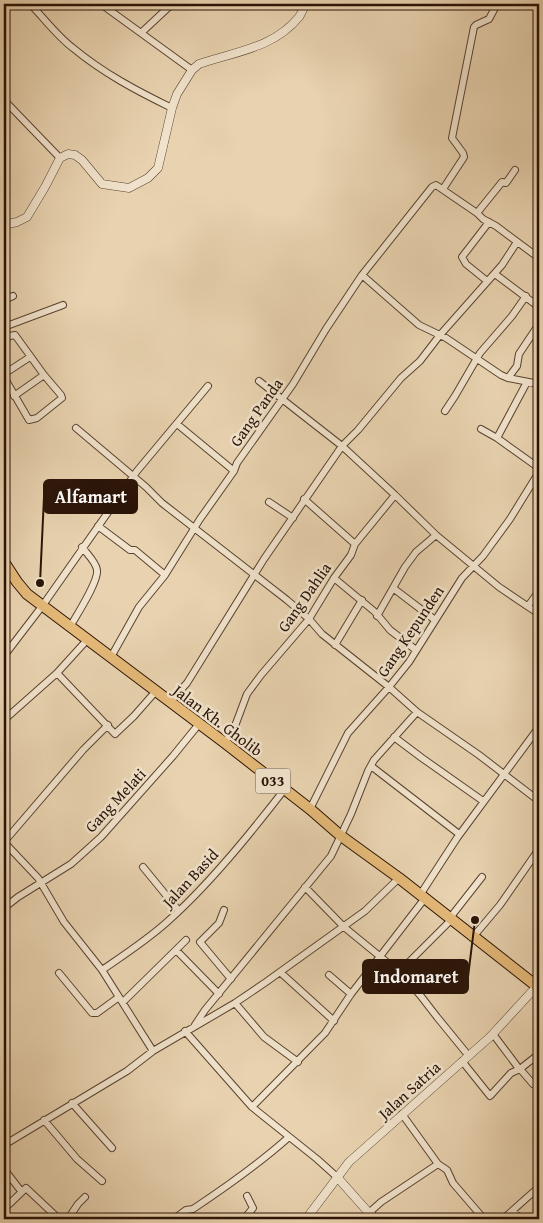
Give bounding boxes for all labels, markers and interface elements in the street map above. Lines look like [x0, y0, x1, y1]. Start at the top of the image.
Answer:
street label: Gang Panda [224, 373, 289, 451]
callout: Alfamart [44, 480, 137, 513]
text: Alfamart [55, 483, 127, 510]
street label: Gang Dahlia [271, 557, 337, 637]
street label: Gang Kepunden [370, 580, 450, 682]
street label: Jalan Kh. Gholib [167, 677, 268, 762]
street label: Gang Melati [79, 762, 151, 838]
road number: 033 [256, 768, 290, 794]
street label: Jalan Basid [155, 843, 224, 914]
callout: Indomaret [363, 960, 468, 993]
text: Indomaret [374, 963, 459, 990]
street label: Jalan Satria [371, 1055, 446, 1126]

